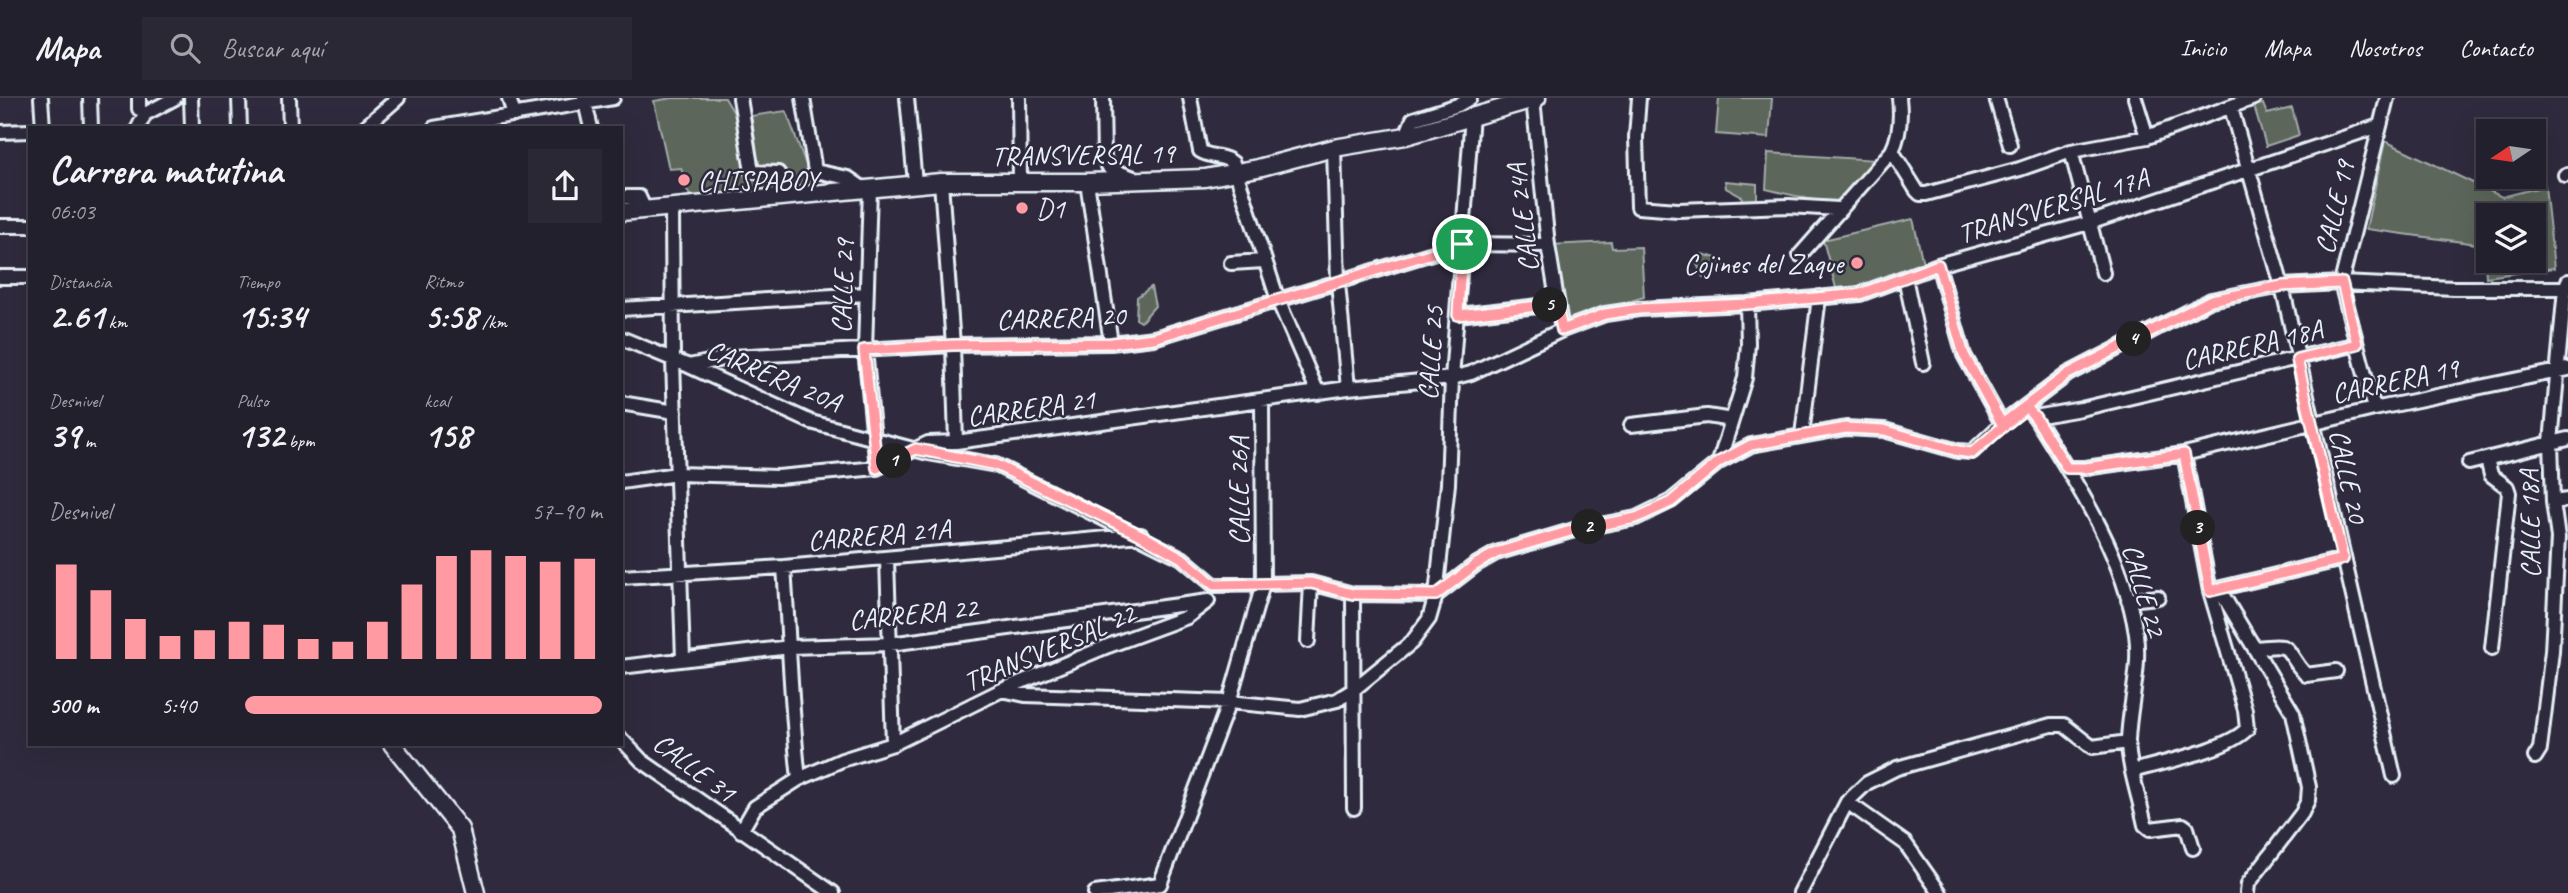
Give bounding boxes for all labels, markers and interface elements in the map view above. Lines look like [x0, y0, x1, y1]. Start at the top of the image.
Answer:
search box [142, 17, 632, 80]
text: Mapa [35, 27, 100, 69]
icon: search [166, 29, 204, 67]
text: Buscar aquí [222, 32, 324, 65]
text: Inicio [2180, 33, 2226, 63]
text: Mapa [2264, 33, 2311, 63]
text: Nosotros [2349, 33, 2421, 63]
text: Contacto [2459, 33, 2533, 63]
north arrow [2476, 119, 2546, 189]
map controls [2476, 119, 2546, 273]
street label: TRANSVERSAL 19 [991, 135, 1177, 174]
text: Carrera matutina [49, 147, 283, 194]
button: share [528, 149, 602, 223]
street label: CALLE 19 [2307, 155, 2363, 257]
street label: TRANSVERSAL 17A [1954, 159, 2154, 251]
street label: CALLE 24A [1498, 160, 1546, 274]
place label: CHISPABOY [698, 163, 822, 198]
marker: CHISPABOY [676, 172, 692, 188]
place label: D1 [1036, 191, 1066, 226]
text: 06:03 [49, 197, 95, 226]
marker: D1 [1014, 200, 1030, 216]
button: layers [2476, 203, 2546, 273]
pin [1432, 214, 1492, 274]
icon: arrive [1443, 225, 1481, 263]
street label: CALLE 29 [823, 236, 862, 334]
place label: Cojines del Zaque [1684, 246, 1845, 281]
marker: Cojines del Zaque [1849, 255, 1865, 271]
text: Distancia [49, 270, 111, 294]
text: Tiempo [237, 270, 280, 294]
text: Ritmo [424, 270, 463, 294]
pin: 5 [1532, 288, 1568, 322]
text: 5 [1545, 292, 1554, 316]
text: 2.61 [49, 294, 104, 339]
text: 15:34 [237, 294, 306, 339]
text: 5:58 [424, 294, 477, 339]
street label: CARRERA 20 [996, 298, 1129, 337]
street label: CALLE 25 [1410, 303, 1451, 401]
text: km [104, 310, 127, 334]
text: /km [477, 310, 507, 334]
street label: CARRERA 18A [2178, 311, 2328, 378]
pin: 4 [2116, 322, 2152, 356]
text: 4 [2129, 326, 2138, 350]
street label: CARRERA 20A [701, 331, 848, 420]
street label: CARRERA 19 [2328, 349, 2464, 411]
street label: CARRERA 21 [965, 381, 1099, 434]
text: Desnivel [49, 389, 101, 413]
text: Pulso [237, 389, 269, 413]
text: kcal [424, 389, 449, 413]
text: 39 [49, 413, 80, 458]
text: 132 [237, 413, 284, 458]
text: 158 [424, 413, 471, 458]
street label: CALLE 20 [2322, 426, 2376, 528]
text: m [80, 429, 95, 453]
text: bpm [284, 429, 315, 453]
street label: CALLE 26A [1221, 435, 1256, 545]
pin: 1 [876, 444, 912, 478]
text: 1 [889, 448, 898, 472]
street label: CALLE 18A [2511, 467, 2548, 579]
text: Desnivel [49, 497, 111, 526]
text: 57–90 m [532, 497, 602, 526]
pin: 2 [1572, 510, 1606, 544]
pin: 3 [2180, 510, 2216, 546]
street label: CARRERA 21A [806, 511, 954, 558]
text: 2 [1584, 514, 1593, 538]
text: 3 [2193, 515, 2202, 539]
street label: CALLE 22 [2115, 540, 2175, 643]
street label: CARRERA 22 [847, 589, 981, 638]
street label: TRANSVERSAL 22 [958, 595, 1143, 699]
text: 500 m [49, 691, 98, 720]
text: 5:40 [161, 691, 197, 720]
street label: CALLE 31 [646, 725, 744, 811]

